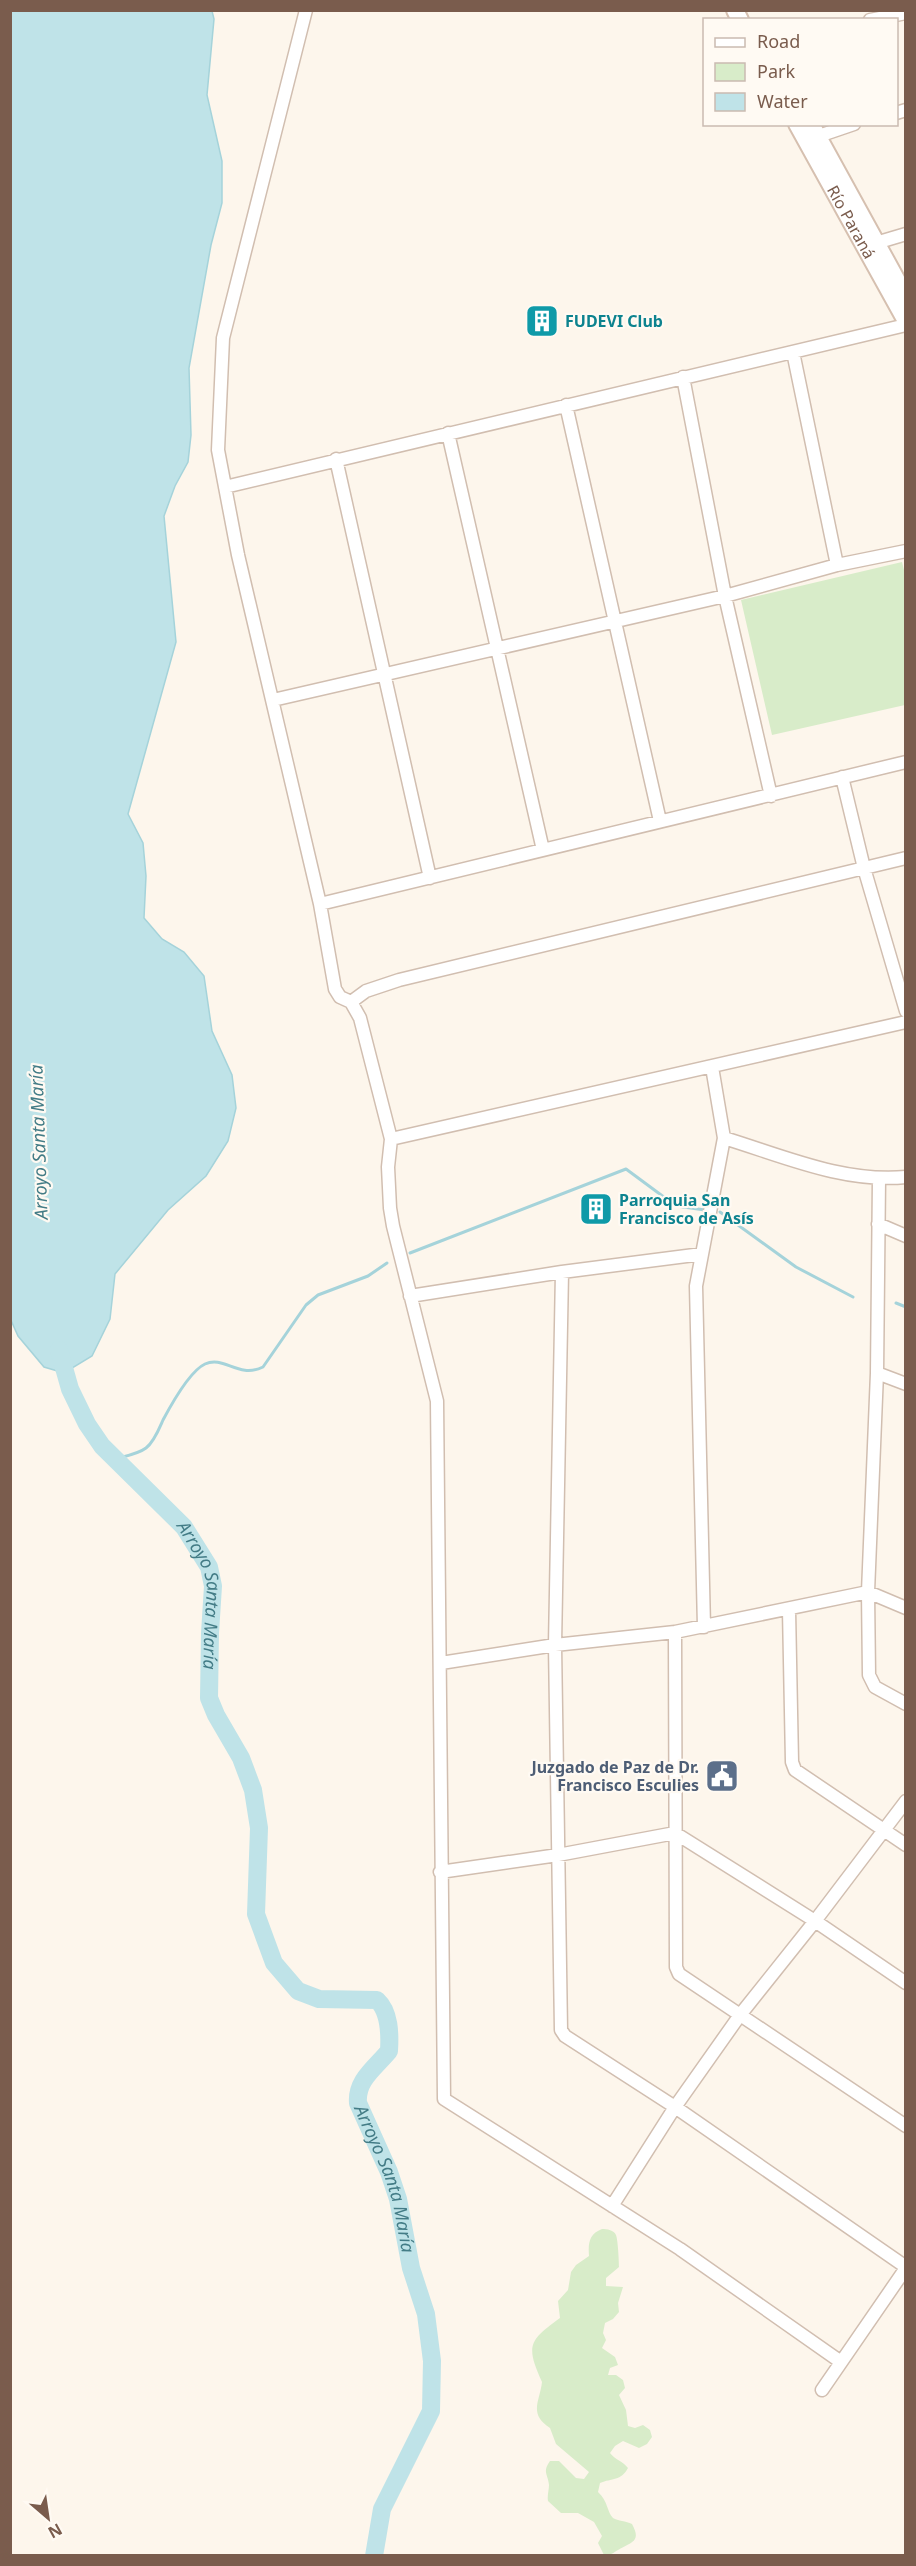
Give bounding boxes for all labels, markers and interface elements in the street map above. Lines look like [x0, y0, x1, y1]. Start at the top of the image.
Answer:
legend [703, 18, 898, 126]
text: Road [757, 29, 800, 53]
text: Park [757, 59, 795, 83]
text: Water [757, 89, 808, 113]
street label: Río Paraná [822, 181, 880, 263]
building icon: FUDEVI Club [524, 303, 560, 339]
place label: FUDEVI Club [565, 310, 663, 332]
water label: Arroyo Santa María [23, 1064, 53, 1222]
place label: Parroquia San Francisco de Asís [619, 1189, 754, 1229]
building icon: Parroquia San Francisco de Asís [578, 1191, 614, 1227]
water label: Arroyo Santa María [171, 1514, 227, 1670]
place label: Juzgado de Paz de Dr. Francisco Esculies [529, 1756, 699, 1796]
public building icon: Juzgado de Paz de Dr. Francisco Esculies [704, 1758, 740, 1794]
water label: Arroyo Santa María [349, 2099, 421, 2255]
north arrow [18, 2488, 78, 2548]
text: N [44, 2518, 66, 2544]

